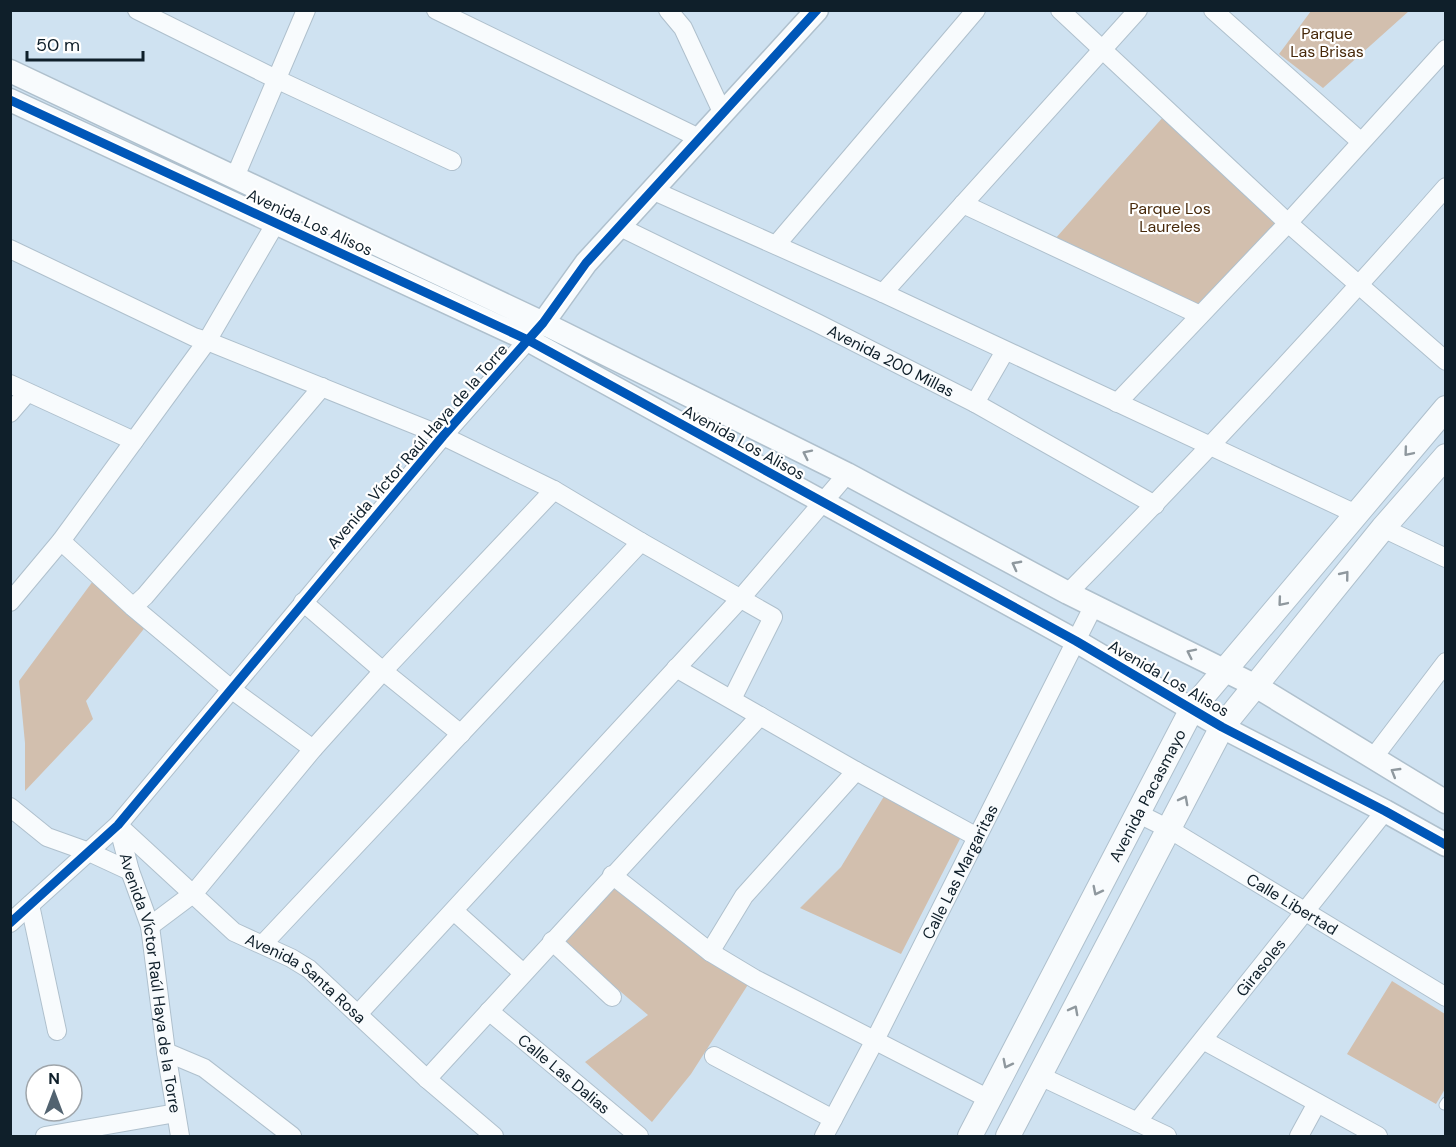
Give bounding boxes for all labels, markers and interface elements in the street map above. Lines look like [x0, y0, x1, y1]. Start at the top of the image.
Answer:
park label: Parque Las Brisas [1290, 23, 1364, 62]
scale bar [27, 24, 142, 62]
text: 50 m [36, 33, 80, 57]
street label: Avenida Los Alisos [244, 184, 376, 261]
park label: Parque Los Laureles [1129, 198, 1211, 237]
street label: Avenida 200 Millas [824, 320, 958, 402]
street label: Avenida Víctor Raúl Haya de la Torre [322, 339, 512, 553]
street label: Avenida Los Alisos [679, 400, 808, 485]
one-way arrow [1404, 445, 1415, 456]
one-way arrow [803, 449, 814, 461]
one-way arrow [1012, 561, 1023, 572]
one-way arrow [1337, 571, 1348, 582]
one-way arrow [1278, 595, 1289, 606]
street label: Avenida Los Alisos [1104, 635, 1233, 722]
one-way arrow [1186, 648, 1197, 660]
street label: Avenida Pacasmayo [1104, 725, 1191, 866]
one-way arrow [1391, 767, 1401, 779]
one-way arrow [1177, 796, 1188, 806]
street label: Calle Las Margaritas [917, 801, 1003, 943]
street label: Avenida Víctor Raúl Haya de la Torre [115, 851, 186, 1115]
street label: Calle Libertad [1243, 869, 1342, 940]
one-way arrow [1093, 885, 1104, 895]
street label: Avenida Santa Rosa [242, 929, 371, 1028]
street label: Girasoles [1231, 934, 1291, 1001]
one-way arrow [1067, 1006, 1078, 1017]
street label: Calle Las Dalias [513, 1030, 615, 1119]
one-way arrow [1003, 1058, 1015, 1069]
north arrow [24, 1063, 84, 1123]
text: N [48, 1068, 60, 1089]

